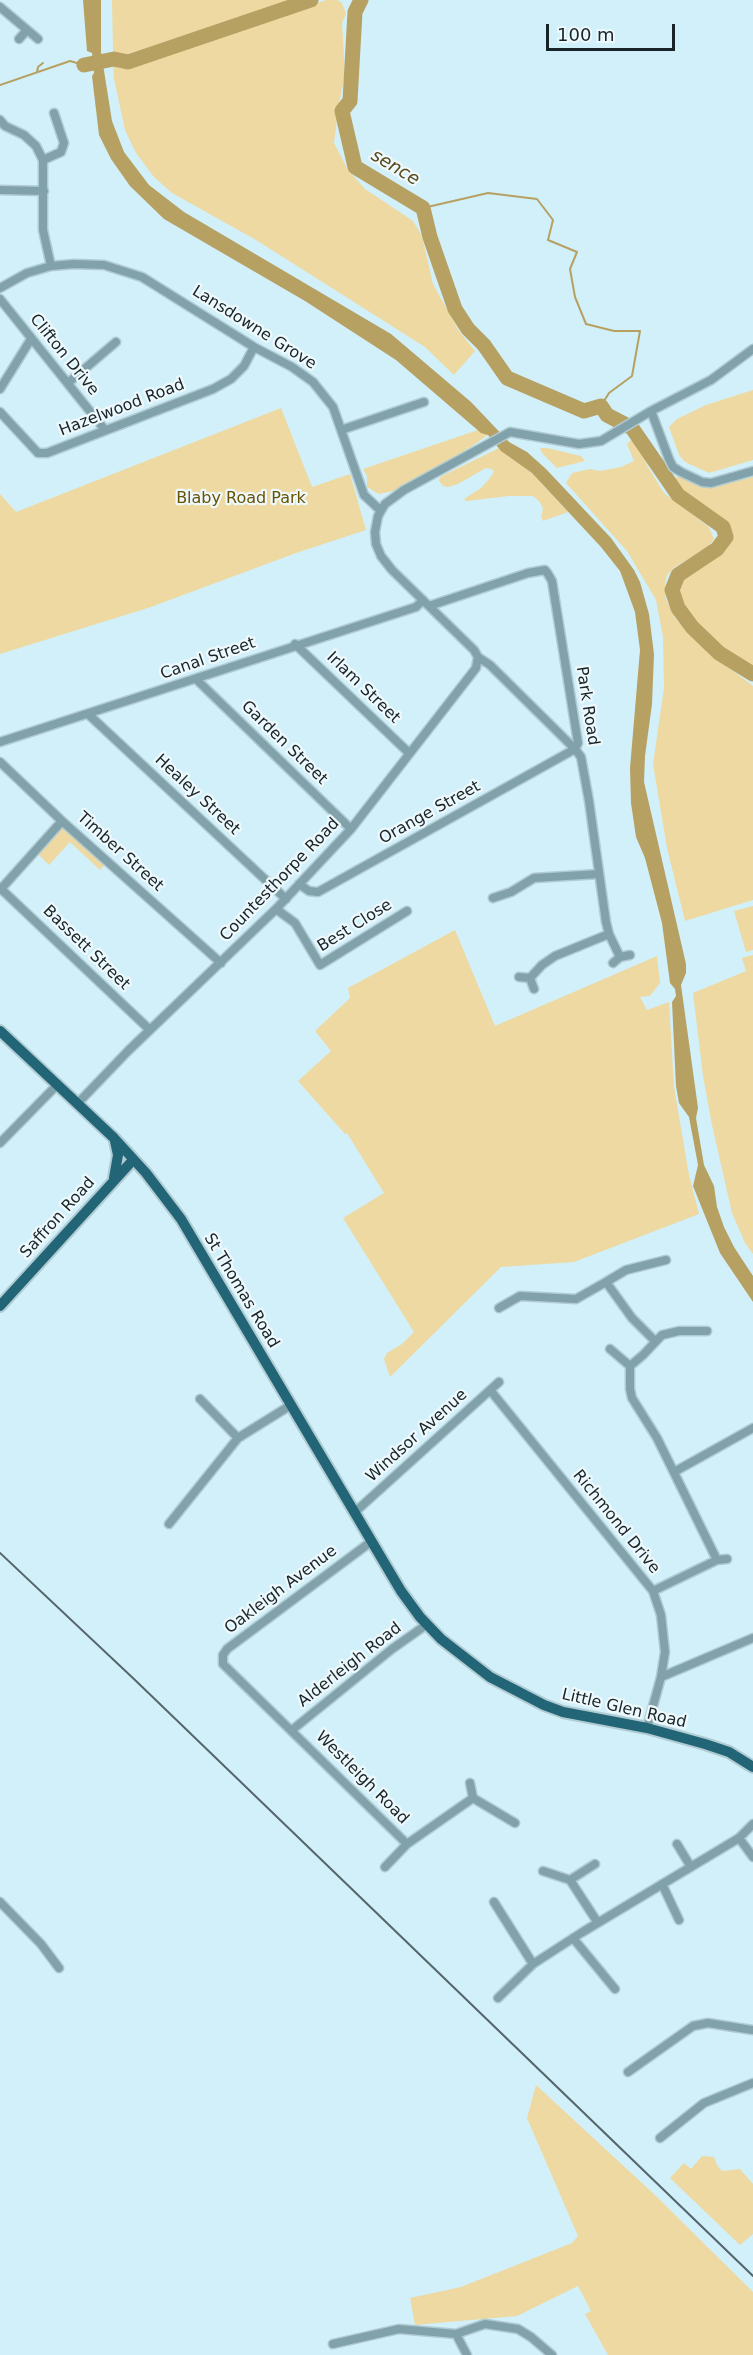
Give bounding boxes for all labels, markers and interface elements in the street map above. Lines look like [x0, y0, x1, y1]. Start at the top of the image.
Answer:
scale bar [549, 12, 678, 50]
text: 100 m [557, 24, 615, 45]
water label: sence [367, 145, 423, 191]
street label: Lansdowne Grove [188, 282, 320, 374]
street label: Clifton Drive [25, 310, 103, 400]
street label: Hazelwood Road [57, 375, 187, 441]
park label: Blaby Road Park [176, 489, 306, 509]
street label: Canal Street [158, 634, 258, 684]
street label: Irlam Street [322, 648, 404, 728]
street label: Park Road [571, 665, 603, 747]
street label: Garden Street [237, 697, 331, 789]
street label: Healey Street [151, 751, 243, 839]
street label: Orange Street [376, 777, 484, 849]
street label: Timber Street [73, 808, 167, 896]
street label: Countesthorpe Road [216, 814, 344, 946]
street label: Best Close [314, 896, 396, 956]
street label: Bassett Street [38, 902, 134, 994]
street label: Saffron Road [17, 1174, 99, 1262]
street label: St Thomas Road [199, 1230, 283, 1352]
street label: Windsor Avenue [362, 1386, 472, 1486]
street label: Richmond Drive [568, 1466, 664, 1578]
street label: Oakleigh Avenue [221, 1542, 341, 1638]
street label: Alderleigh Road [294, 1619, 406, 1711]
street label: Little Glen Road [560, 1685, 688, 1733]
street label: Westleigh Road [312, 1728, 412, 1828]

